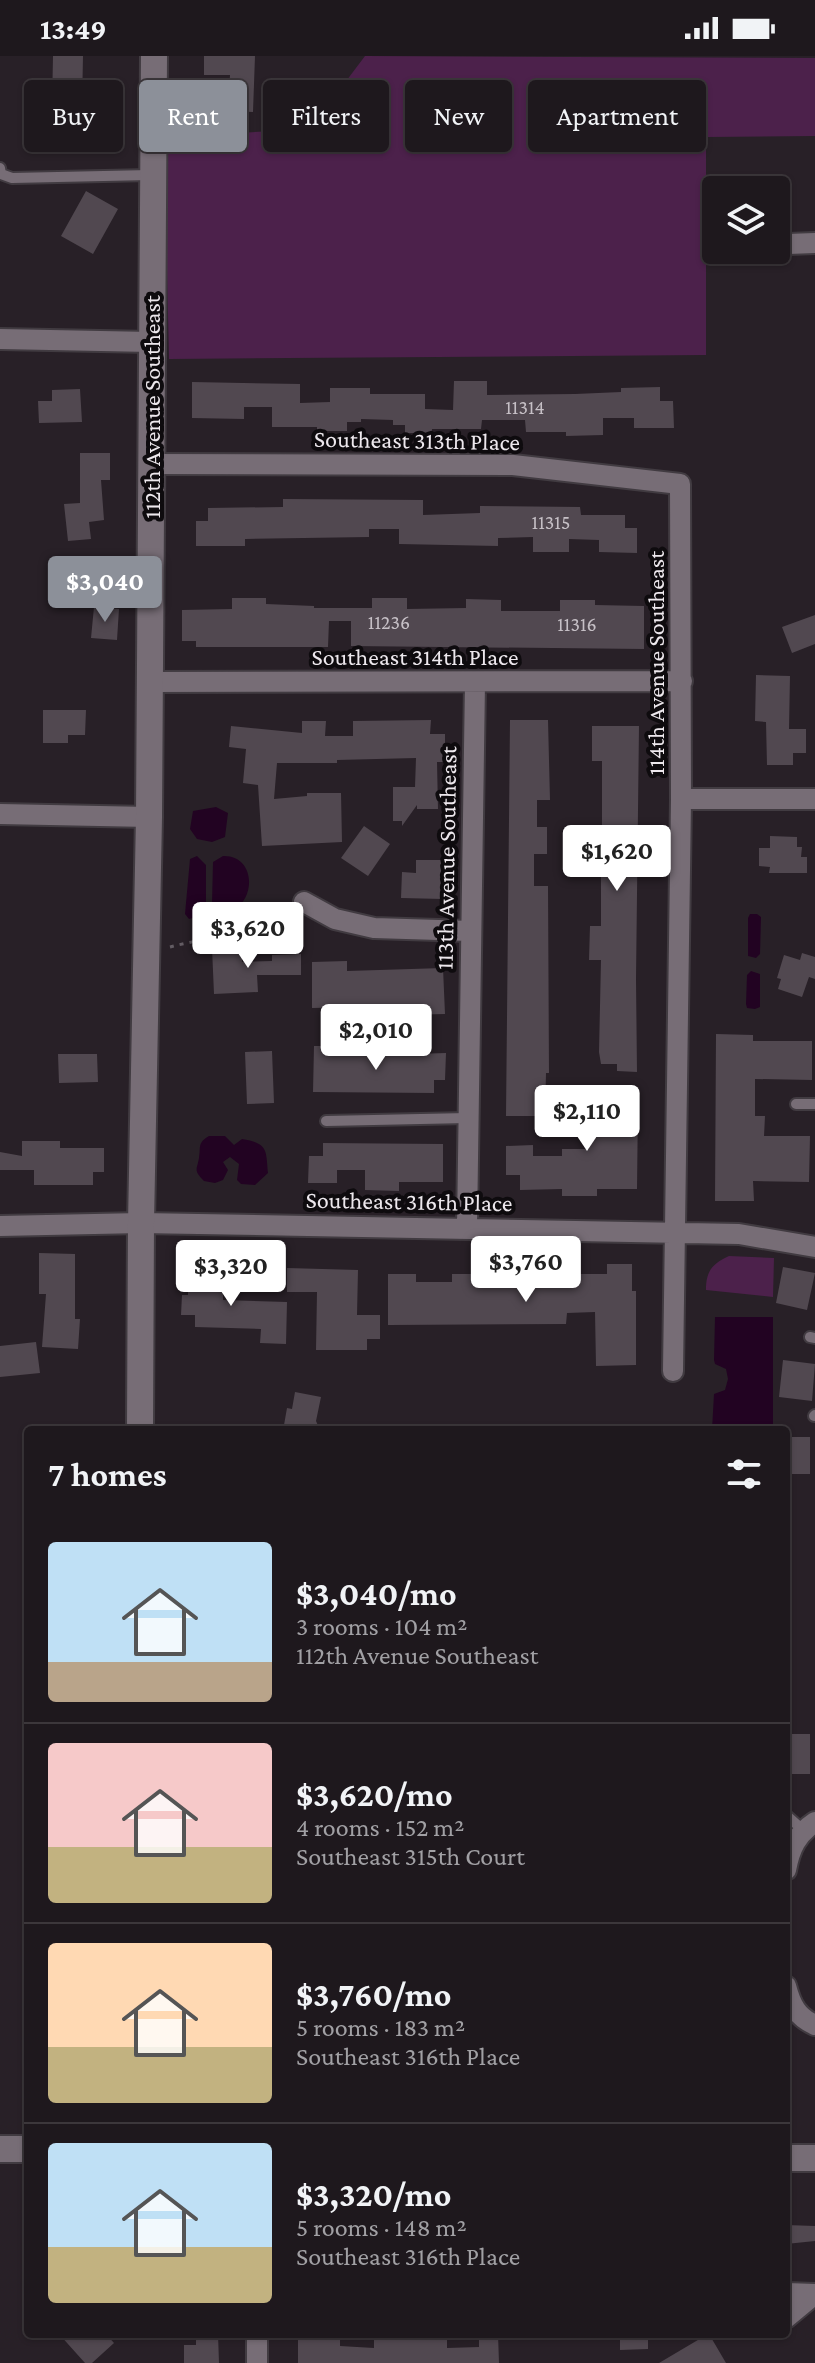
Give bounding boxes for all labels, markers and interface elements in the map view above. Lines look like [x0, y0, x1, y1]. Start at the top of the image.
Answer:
text: 13:49 [40, 12, 107, 45]
chip: Buy [24, 80, 123, 152]
chip: Rent [139, 80, 247, 152]
chip: Filters [263, 80, 389, 152]
chip: New [405, 80, 512, 152]
chip: Apartment [528, 80, 706, 152]
map controls [702, 176, 790, 264]
button: layers [702, 176, 790, 264]
street label: 112th Avenue Southeast [138, 294, 165, 519]
house number: 11314 [505, 396, 545, 418]
street label: Southeast 313th Place [314, 425, 520, 455]
house number: 11315 [532, 511, 570, 533]
street label: 114th Avenue Southeast [642, 550, 669, 775]
pin: $3,040 [40, 556, 170, 624]
text: $3,040 [66, 567, 144, 596]
house number: 11236 [368, 611, 410, 633]
house number: 11316 [557, 613, 597, 635]
street label: Southeast 314th Place [311, 643, 519, 670]
street label: 113th Avenue Southeast [431, 745, 461, 970]
pin: $1,620 [552, 825, 682, 893]
text: $1,620 [581, 836, 653, 865]
pin: $3,620 [183, 902, 313, 970]
text: $3,620 [210, 913, 286, 942]
pin: $2,010 [311, 1004, 441, 1072]
text: $2,010 [339, 1015, 413, 1044]
pin: $2,110 [522, 1085, 652, 1153]
text: $2,110 [553, 1096, 621, 1125]
street label: Southeast 316th Place [305, 1186, 513, 1216]
pin: $3,760 [461, 1236, 591, 1304]
pin: $3,320 [166, 1240, 296, 1308]
text: $3,760 [489, 1247, 563, 1276]
text: $3,320 [194, 1251, 268, 1280]
icon: filters [722, 1452, 766, 1496]
text: 7 homes [48, 1456, 167, 1493]
icon: home [112, 1574, 208, 1670]
text: $3,040/mo [296, 1575, 457, 1612]
text: 3 rooms · 104 m² [296, 1612, 467, 1641]
text: 112th Avenue Southeast [296, 1641, 538, 1670]
icon: home [112, 1775, 208, 1871]
text: $3,620/mo [296, 1776, 453, 1813]
text: 4 rooms · 152 m² [296, 1813, 464, 1842]
text: Southeast 315th Court [296, 1842, 525, 1871]
icon: home [112, 1975, 208, 2071]
text: $3,760/mo [296, 1976, 451, 2013]
text: 5 rooms · 183 m² [296, 2013, 465, 2042]
text: Southeast 316th Place [296, 2042, 520, 2071]
icon: home [112, 2175, 208, 2271]
text: $3,320/mo [296, 2176, 451, 2213]
text: 5 rooms · 148 m² [296, 2213, 467, 2242]
text: Southeast 316th Place [296, 2242, 520, 2271]

